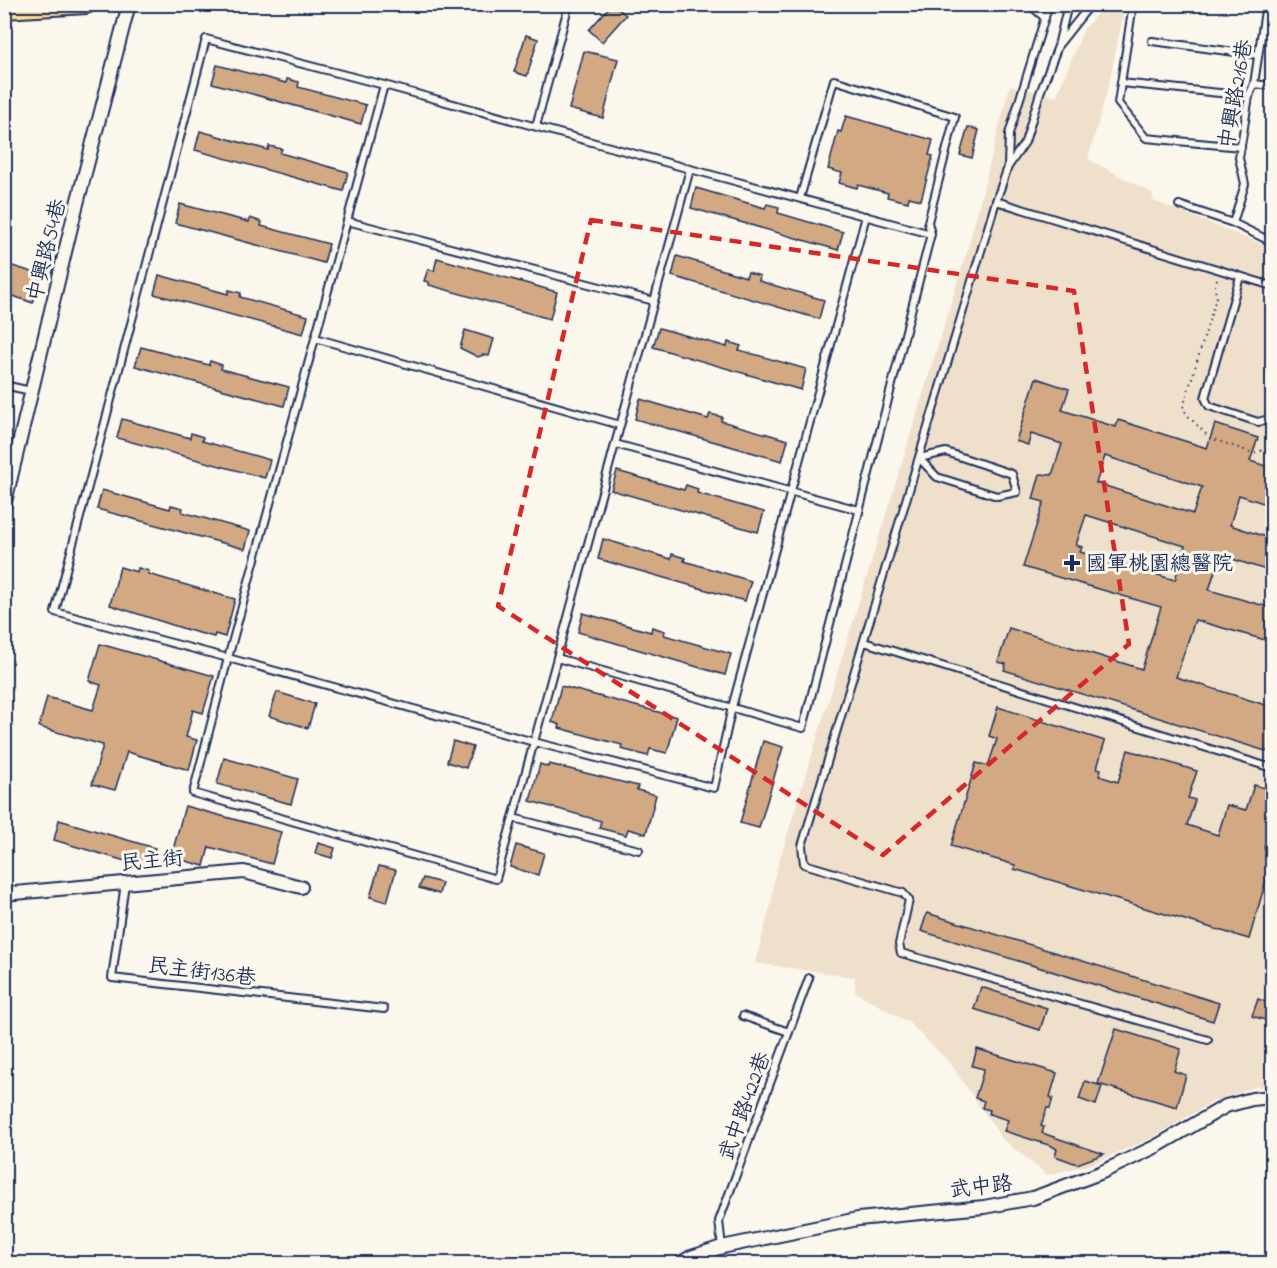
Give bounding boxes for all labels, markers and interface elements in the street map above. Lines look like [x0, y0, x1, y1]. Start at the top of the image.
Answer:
street label: 中興路216巷 [1213, 37, 1261, 151]
street label: 中興路54巷 [21, 196, 75, 305]
place label: 國軍桃園總醫院 [1086, 550, 1233, 580]
marker: 國軍桃園總醫院 [1063, 554, 1081, 572]
street label: 民主街 [119, 844, 185, 880]
street label: 民主街136巷 [146, 951, 257, 994]
street label: 武中路422巷 [712, 1048, 779, 1165]
street label: 武中路 [948, 1169, 1014, 1207]

